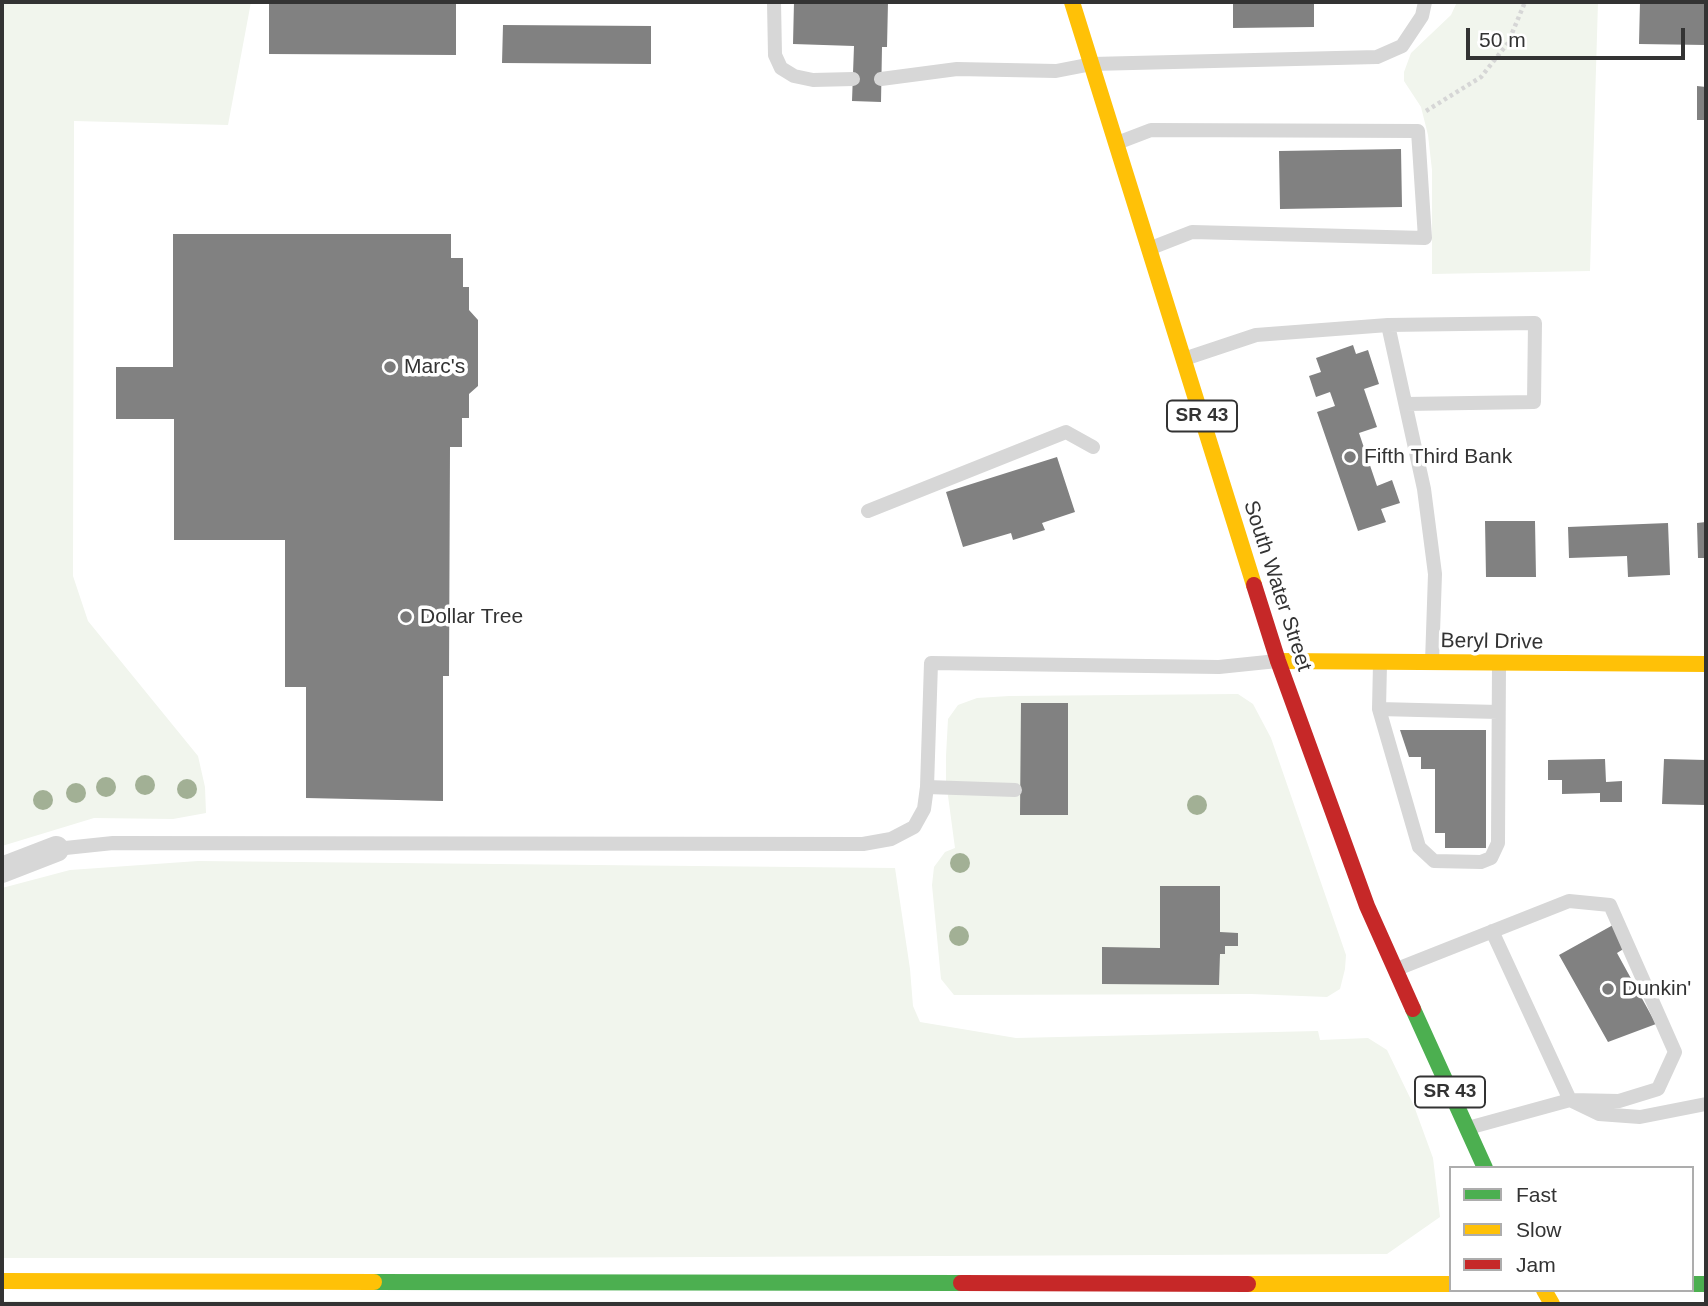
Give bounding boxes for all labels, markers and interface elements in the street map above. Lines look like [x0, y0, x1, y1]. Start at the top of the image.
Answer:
scale bar [1470, 14, 1689, 58]
text: 50 m [1479, 28, 1526, 51]
place label: Marc's [404, 354, 465, 380]
marker: Marc's [382, 359, 398, 375]
road number: SR 43 [1167, 400, 1237, 432]
place label: Fifth Third Bank [1364, 444, 1512, 470]
marker: Fifth Third Bank [1342, 449, 1358, 465]
street label: South Water Street [1238, 498, 1316, 674]
place label: Dollar Tree [420, 604, 523, 630]
marker: Dollar Tree [398, 609, 414, 625]
street label: Beryl Drive [1440, 629, 1544, 655]
place label: Dunkin' [1622, 976, 1691, 1002]
marker: Dunkin' [1600, 981, 1616, 997]
road number: SR 43 [1415, 1076, 1485, 1108]
legend [1449, 1166, 1694, 1292]
text: Fast [1516, 1183, 1557, 1206]
text: Slow [1516, 1218, 1562, 1241]
text: Jam [1516, 1253, 1556, 1276]

